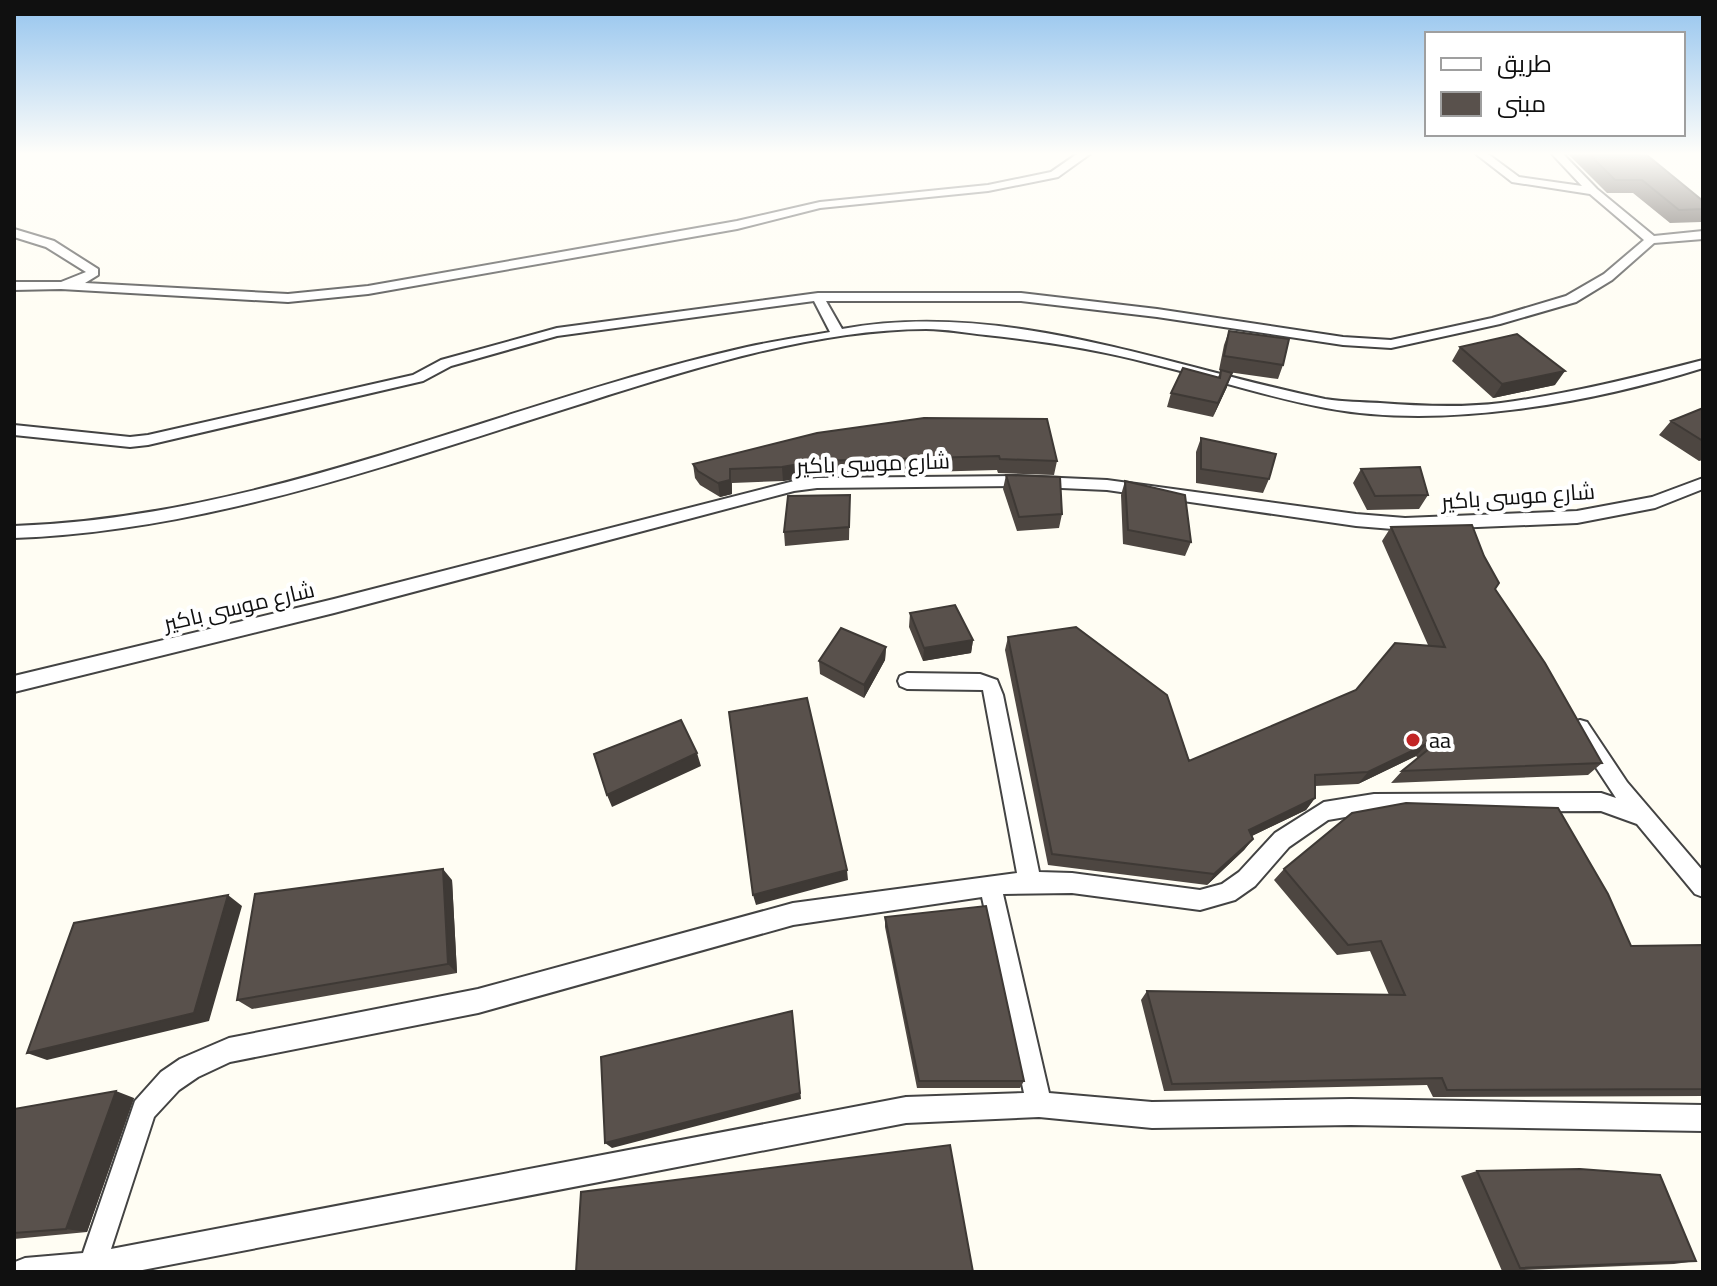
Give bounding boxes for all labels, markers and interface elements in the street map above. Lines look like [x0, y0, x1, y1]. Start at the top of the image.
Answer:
legend [1425, 32, 1685, 136]
text: طريق [1497, 41, 1552, 86]
text: مبنى [1497, 81, 1546, 126]
street label: شارع موسى باكير [793, 439, 951, 487]
street label: شارع موسى باكير [1438, 470, 1596, 522]
street label: شارع موسى باكير [157, 568, 319, 644]
place label: aa [1429, 719, 1451, 761]
marker: aa [1404, 731, 1422, 749]

